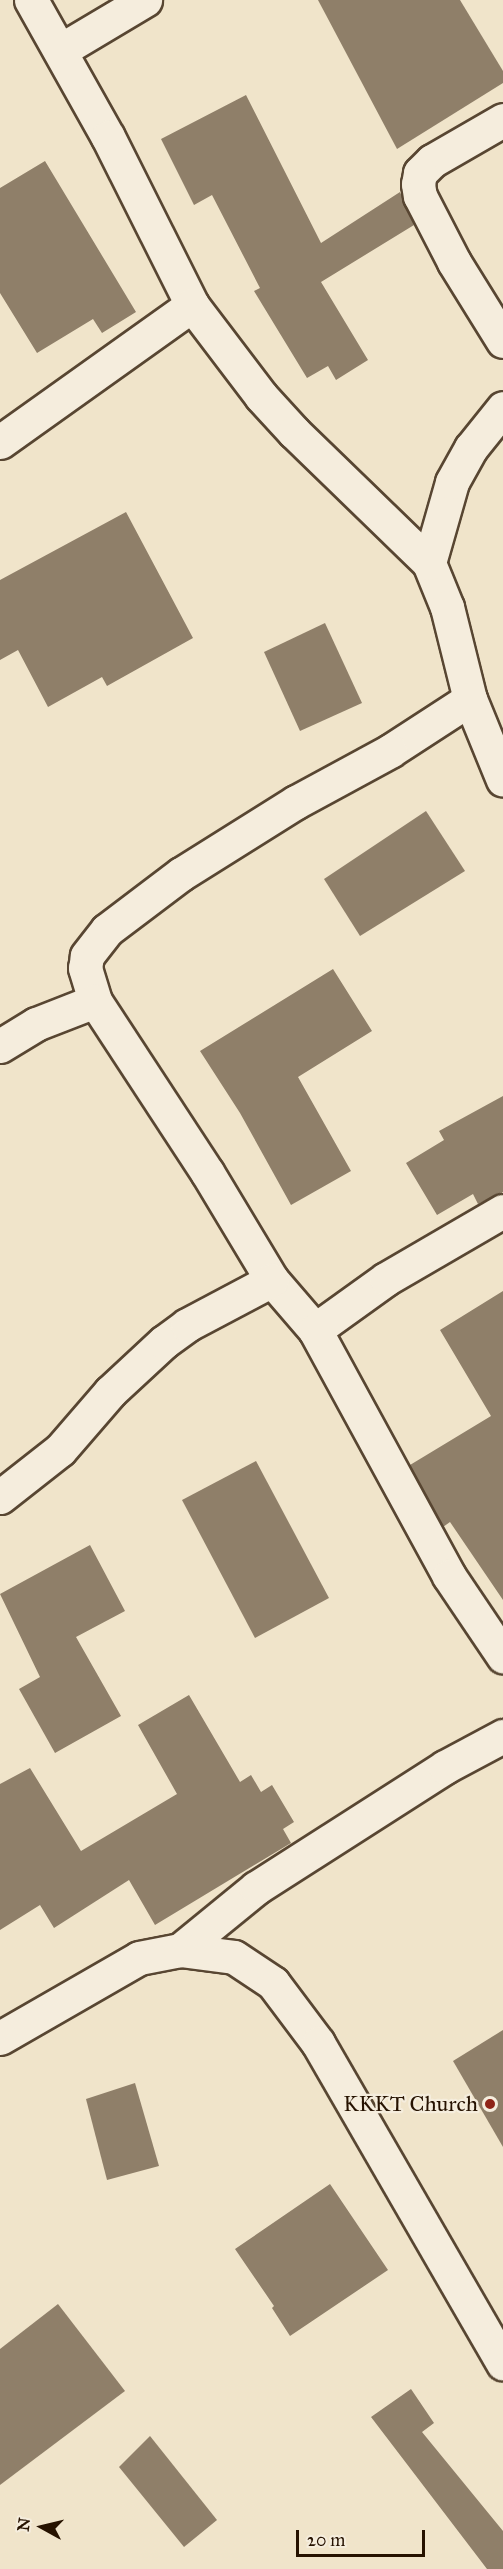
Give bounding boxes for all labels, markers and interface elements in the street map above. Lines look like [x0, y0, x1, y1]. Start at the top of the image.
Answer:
place label: KKKT Church [343, 2091, 478, 2117]
marker: KKKT Church [483, 2097, 497, 2111]
north arrow [12, 2497, 72, 2557]
text: N [13, 2516, 34, 2532]
scale bar [299, 2518, 428, 2556]
text: 20 m [307, 2529, 345, 2551]

